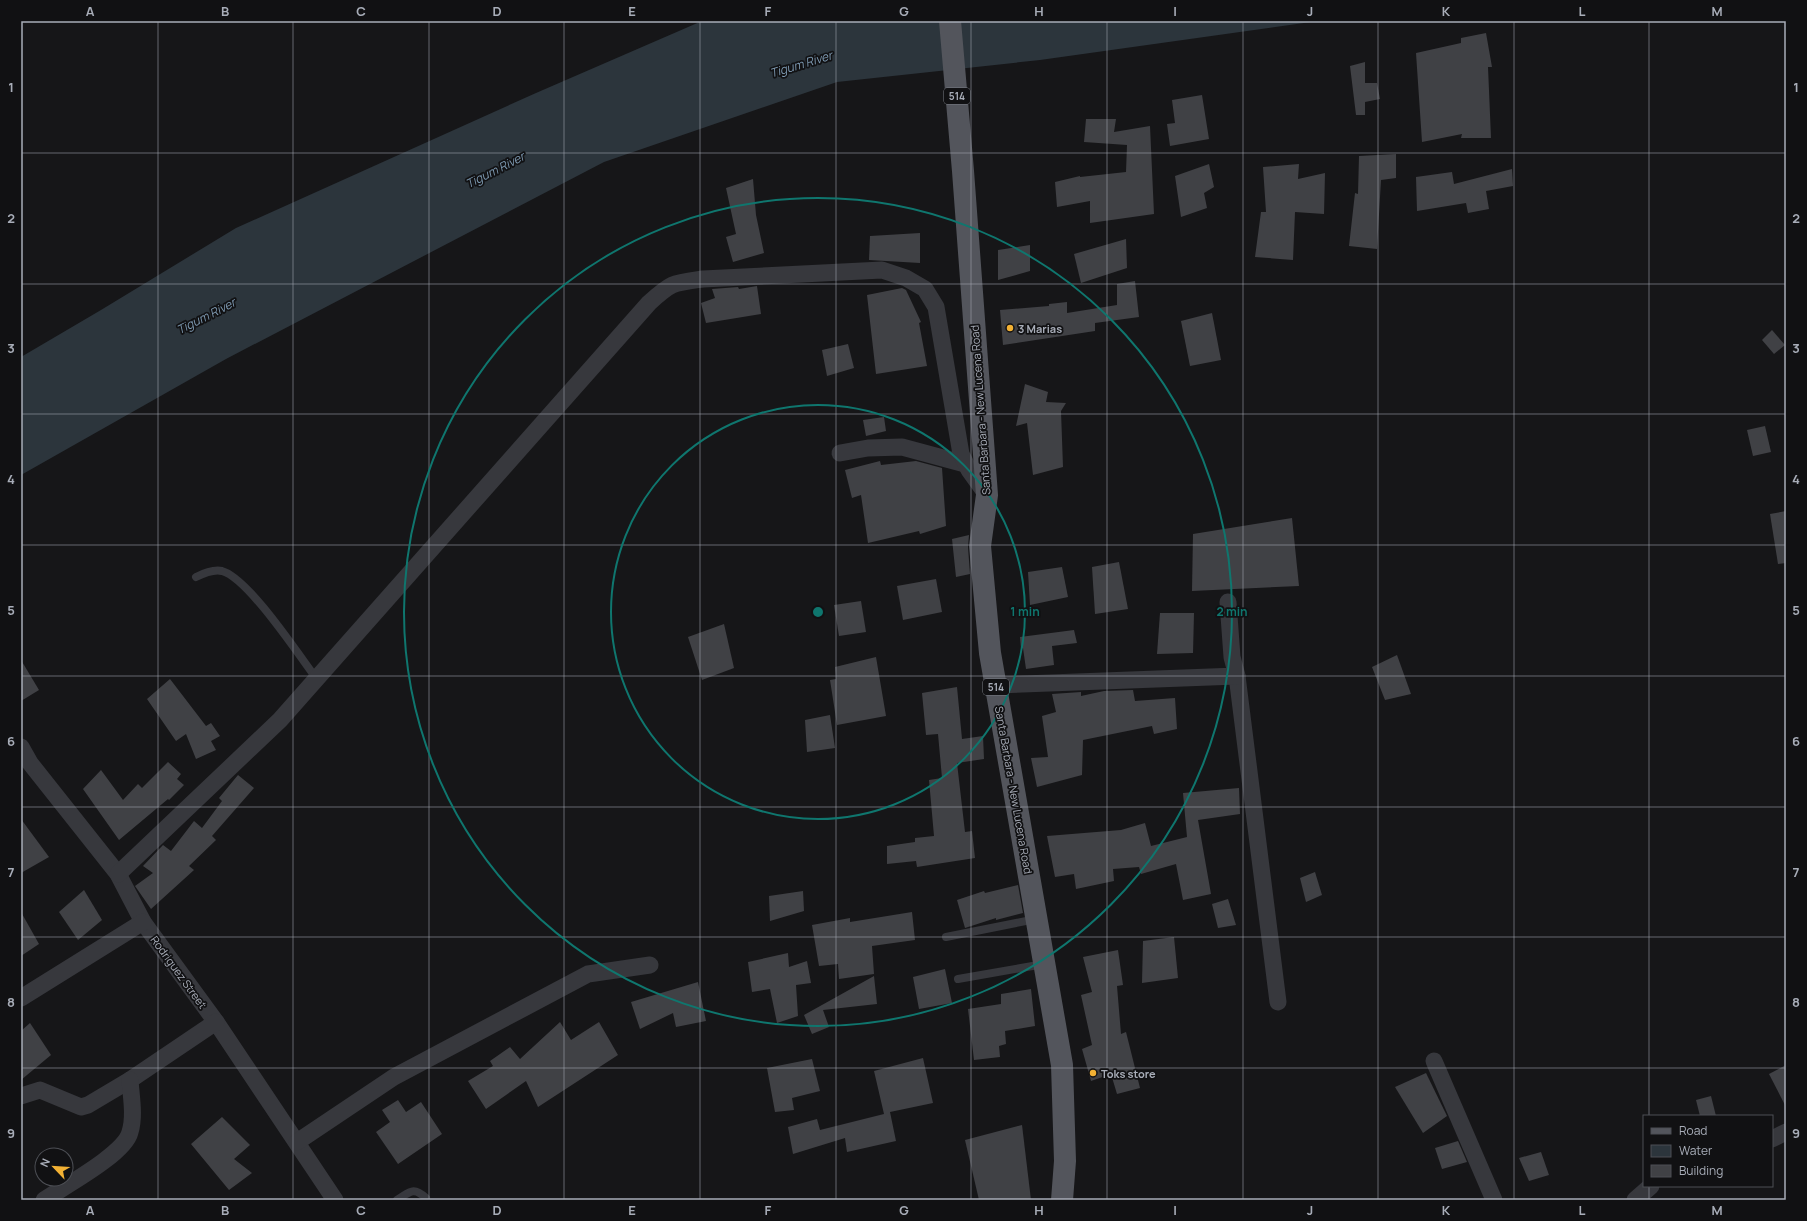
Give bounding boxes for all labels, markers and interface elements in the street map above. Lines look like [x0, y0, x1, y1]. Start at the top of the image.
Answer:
text: A [86, 2, 95, 20]
text: B [221, 2, 229, 20]
text: C [356, 2, 366, 20]
text: D [492, 2, 502, 20]
text: E [628, 2, 636, 20]
text: F [765, 2, 772, 20]
text: G [899, 2, 909, 20]
text: H [1034, 2, 1044, 20]
text: I [1173, 2, 1177, 20]
text: J [1307, 2, 1313, 20]
text: K [1442, 2, 1451, 20]
text: L [1579, 2, 1586, 20]
text: M [1711, 2, 1723, 20]
water label: Tigum River [768, 46, 836, 82]
text: 1 [8, 78, 14, 96]
text: 1 [1793, 78, 1799, 96]
road number: 514 [944, 88, 970, 104]
water label: Tigum River [462, 147, 529, 192]
text: 2 [7, 209, 15, 227]
text: 2 [1792, 209, 1800, 227]
water label: Tigum River [173, 293, 240, 338]
place label: 3 Marias [1018, 321, 1062, 336]
marker: 3 Marias [1005, 323, 1015, 333]
street label: Santa Barbara - New Lucena Road [967, 325, 993, 495]
text: 3 [7, 339, 15, 357]
text: 3 [1792, 339, 1800, 357]
text: 4 [7, 470, 15, 488]
text: 4 [1792, 470, 1800, 488]
text: 5 [7, 601, 15, 619]
text: 5 [1792, 601, 1800, 619]
text: 1 min [1010, 603, 1040, 620]
text: 2 min [1216, 603, 1248, 620]
centre of rings [811, 605, 825, 619]
road number: 514 [983, 679, 1009, 695]
street label: Santa Barbara - New Lucena Road [992, 705, 1036, 875]
text: 6 [7, 732, 15, 750]
text: 6 [1792, 732, 1800, 750]
text: 7 [8, 863, 15, 881]
text: 7 [1793, 863, 1800, 881]
street label: Rodriguez Street [148, 933, 210, 1011]
text: 8 [7, 993, 15, 1011]
text: 8 [1792, 993, 1800, 1011]
place label: Toks store [1101, 1066, 1156, 1081]
marker: Toks store [1088, 1068, 1098, 1078]
legend [1643, 1115, 1773, 1187]
text: Road [1679, 1122, 1707, 1139]
text: 9 [7, 1124, 15, 1142]
text: 9 [1792, 1124, 1800, 1142]
text: Water [1679, 1142, 1713, 1159]
north arrow [34, 1147, 74, 1187]
text: N [36, 1156, 53, 1169]
text: Building [1679, 1162, 1723, 1179]
text: A [86, 1201, 95, 1219]
text: B [221, 1201, 229, 1219]
text: C [356, 1201, 366, 1219]
text: D [492, 1201, 502, 1219]
text: E [628, 1201, 636, 1219]
text: F [765, 1201, 772, 1219]
text: G [899, 1201, 909, 1219]
text: H [1034, 1201, 1044, 1219]
text: I [1173, 1201, 1177, 1219]
text: J [1307, 1201, 1313, 1219]
text: K [1442, 1201, 1451, 1219]
text: L [1579, 1201, 1586, 1219]
text: M [1711, 1201, 1723, 1219]

